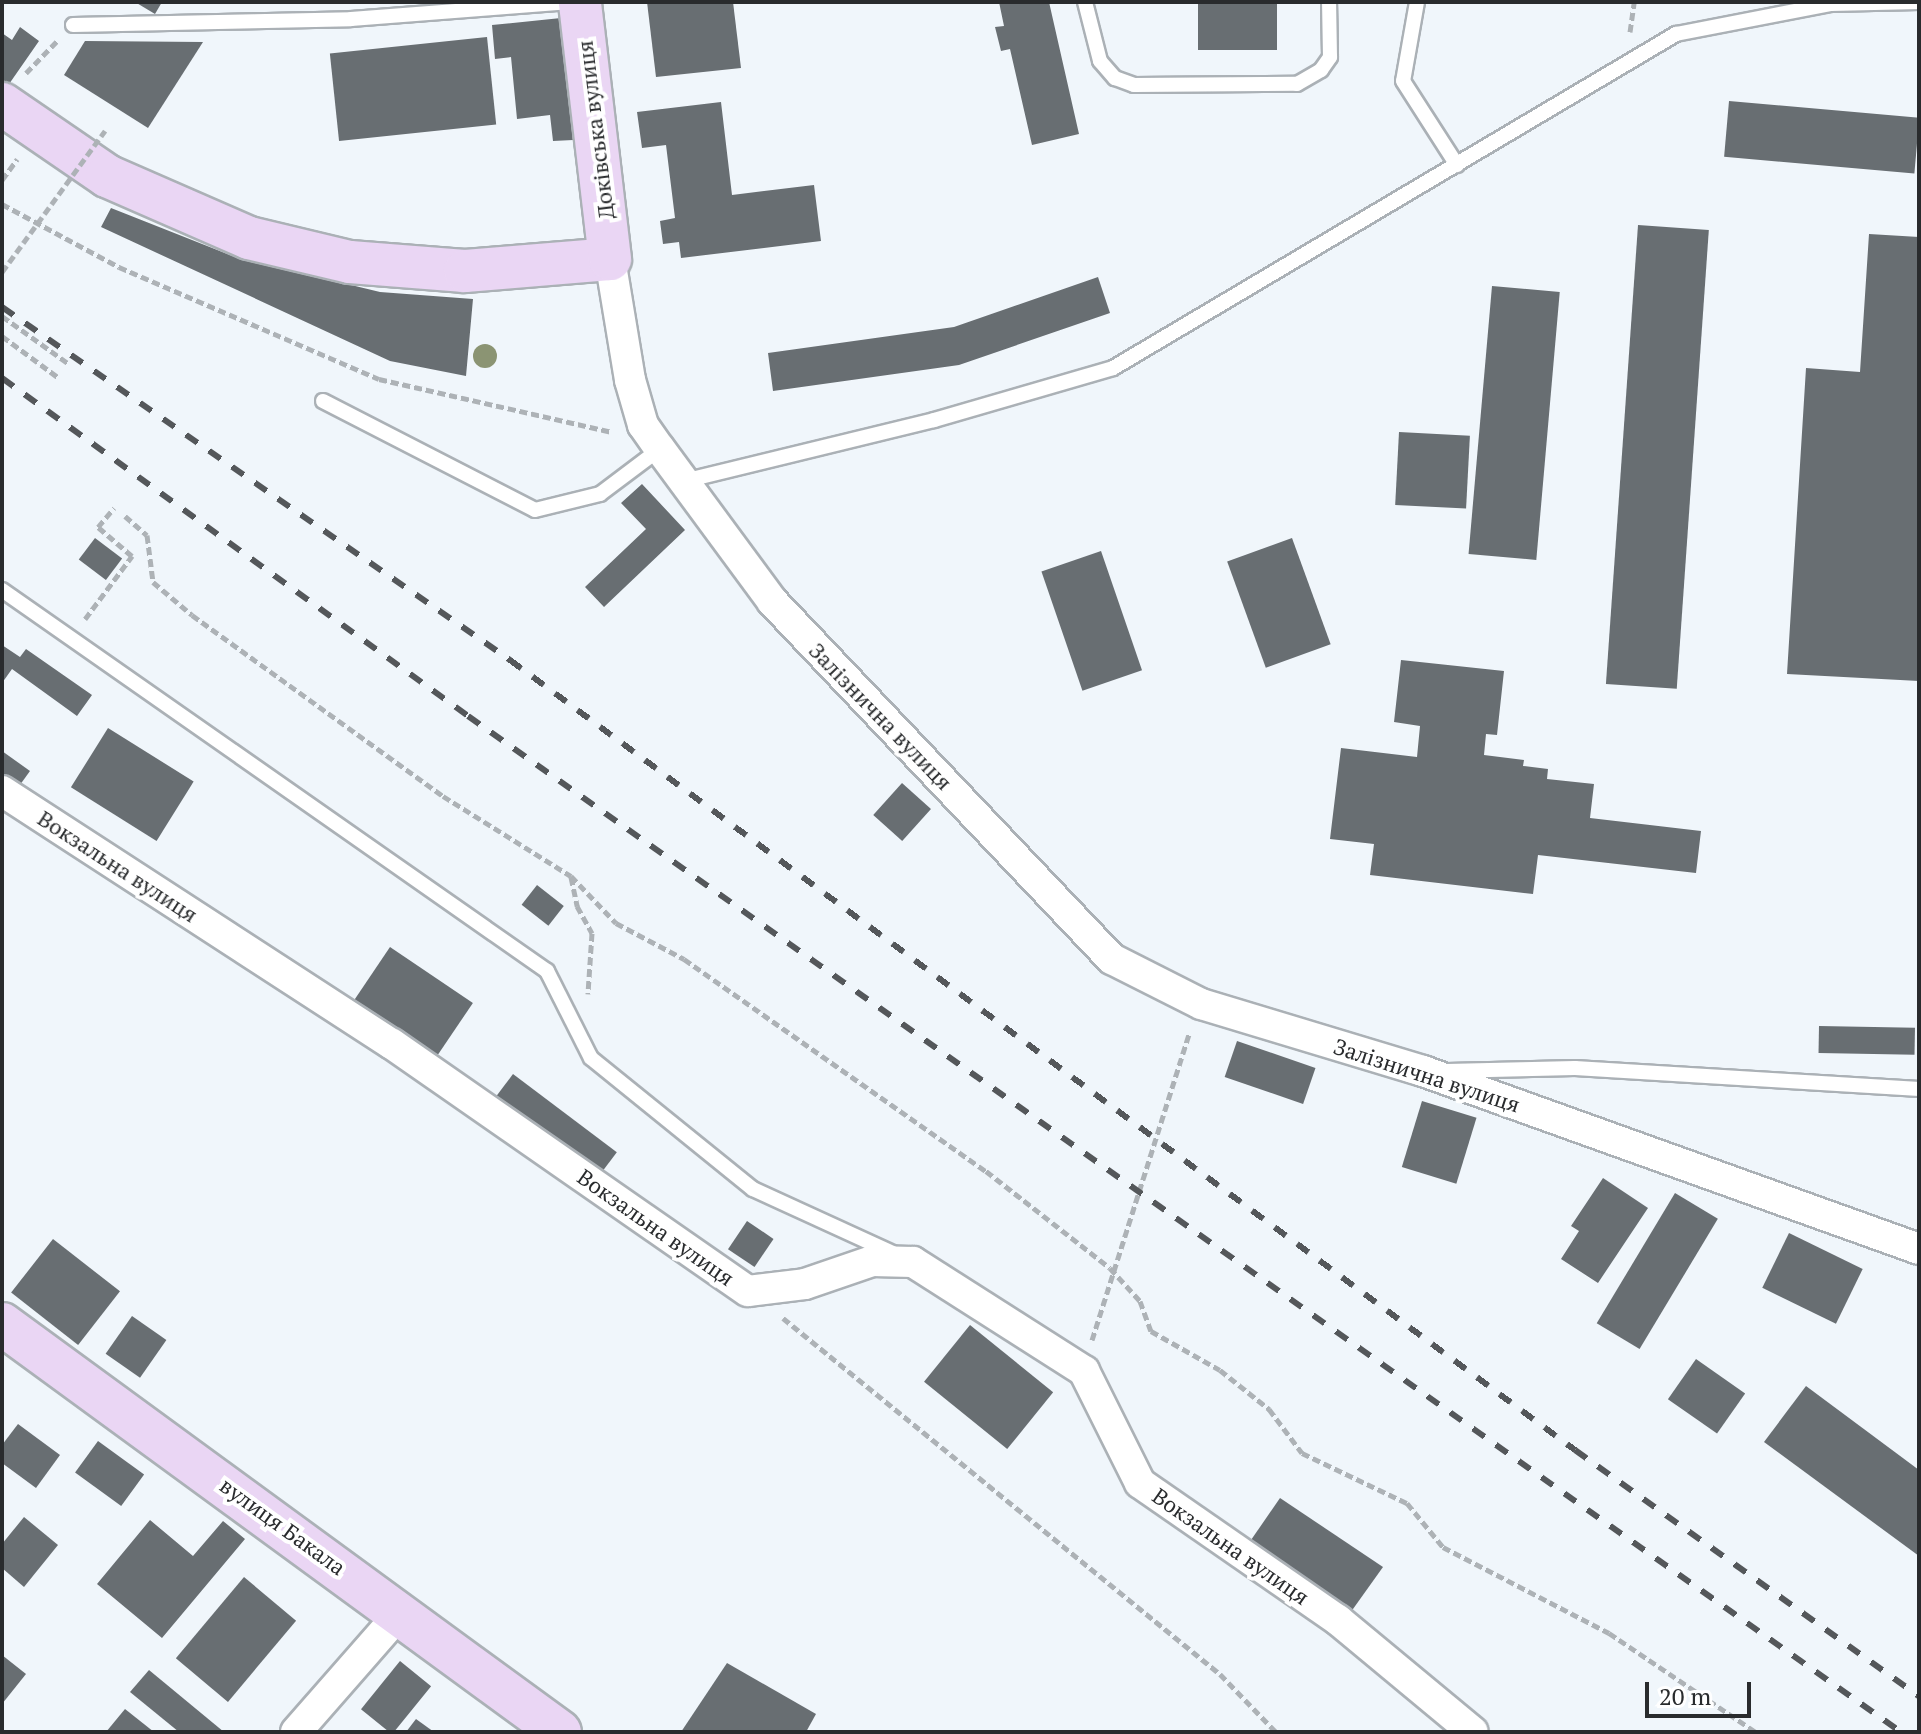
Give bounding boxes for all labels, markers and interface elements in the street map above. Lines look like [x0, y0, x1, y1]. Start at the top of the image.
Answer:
street label: Доківська вулиця [571, 39, 619, 221]
street label: Залізнична вулиця [804, 637, 958, 795]
street label: Вокзальна вулиця [33, 805, 203, 927]
street label: Залізнична вулиця [1331, 1032, 1523, 1118]
street label: Вокзальна вулиця [573, 1163, 739, 1291]
street label: вулиця Бакала [215, 1472, 351, 1580]
street label: Вокзальна вулиця [1148, 1482, 1314, 1610]
scale bar [1649, 1666, 1755, 1716]
text: 20 m [1659, 1680, 1711, 1712]

